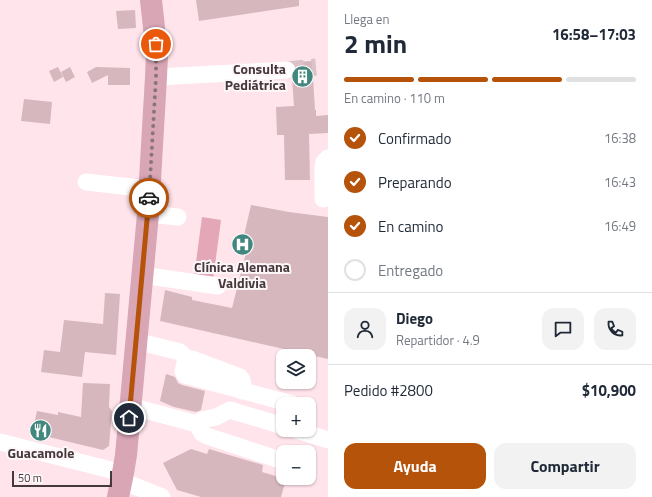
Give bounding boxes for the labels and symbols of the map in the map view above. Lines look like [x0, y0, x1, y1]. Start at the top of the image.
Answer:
pin [139, 27, 173, 61]
place label: Consulta Pediátrica [225, 58, 286, 95]
building icon: Consulta Pediátrica [289, 64, 315, 90]
courier [129, 178, 169, 218]
hospital icon: Clínica Alemana Valdivia [229, 232, 255, 258]
place label: Clínica Alemana Valdivia [194, 256, 290, 293]
pin [112, 401, 146, 435]
restaurant icon: Guacamole [28, 418, 54, 444]
place label: Guacamole [8, 442, 74, 463]
scale bar [12, 469, 112, 488]

